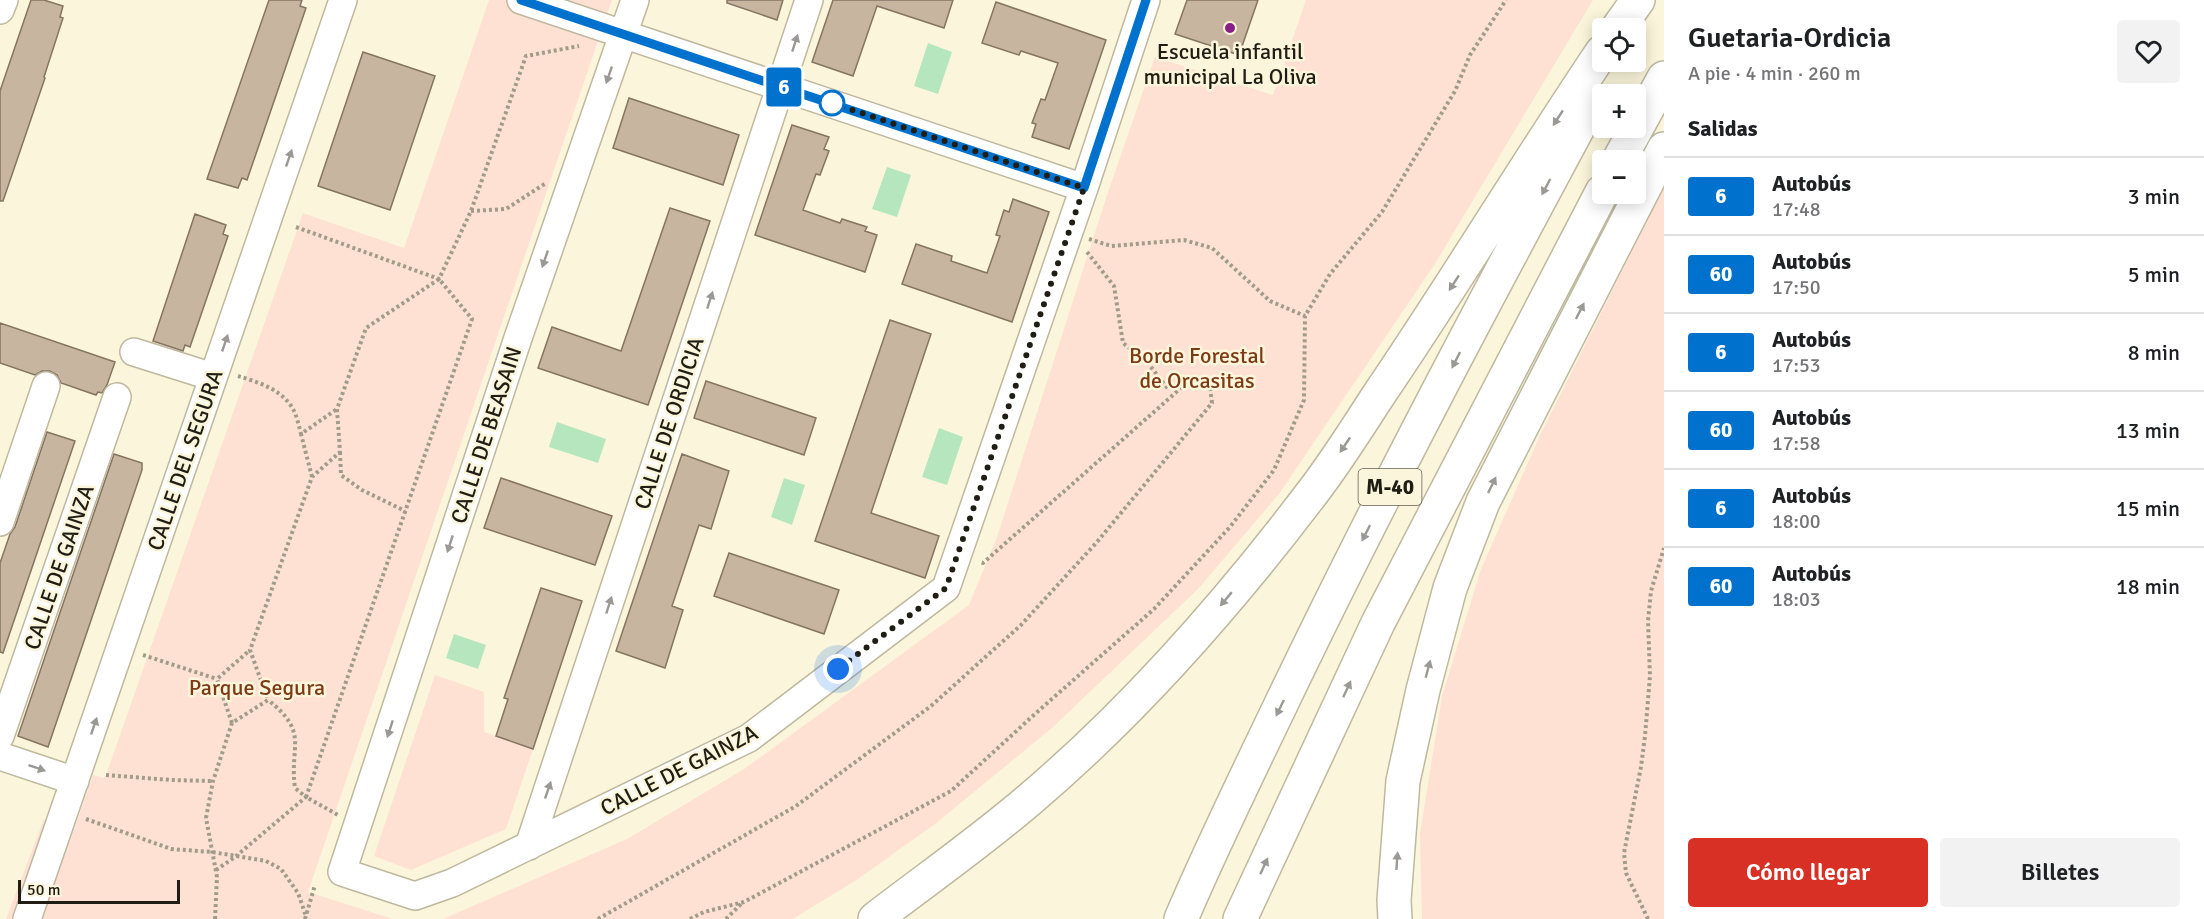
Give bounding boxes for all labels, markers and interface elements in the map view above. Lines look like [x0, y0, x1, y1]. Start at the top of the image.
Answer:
map controls [1592, 18, 1646, 204]
button: locate [1592, 18, 1646, 72]
button: heart [2117, 20, 2180, 83]
marker: Escuela infantil municipal La Oliva [1223, 21, 1237, 35]
text: Guetaria-Ordicia [1688, 21, 1891, 55]
one-way arrow [791, 34, 800, 52]
place label: Escuela infantil municipal La Oliva [1143, 38, 1317, 90]
text: A pie · 4 min · 260 m [1688, 61, 1861, 86]
one-way arrow [604, 66, 614, 84]
line badge: 6 [764, 68, 804, 106]
text: 6 [778, 74, 790, 100]
button: + [1592, 84, 1646, 138]
unlabelled marker [819, 90, 845, 116]
one-way arrow [1552, 110, 1563, 126]
text: Salidas [1688, 115, 1758, 142]
one-way arrow [284, 149, 294, 167]
button: − [1592, 150, 1646, 204]
text: Autobús [1772, 170, 1851, 197]
one-way arrow [1541, 179, 1551, 196]
text: 6 [1715, 183, 1727, 209]
text: 3 min [2128, 183, 2180, 210]
text: 17:48 [1772, 197, 1821, 222]
text: Autobús [1772, 248, 1851, 275]
one-way arrow [540, 251, 550, 269]
text: 60 [1710, 261, 1732, 287]
text: 5 min [2128, 261, 2180, 288]
one-way arrow [1448, 275, 1459, 291]
text: 17:50 [1772, 275, 1821, 300]
one-way arrow [706, 291, 715, 309]
one-way arrow [1575, 302, 1585, 319]
text: Autobús [1772, 326, 1851, 353]
one-way arrow [221, 333, 231, 351]
street label: CALLE DE ORDICIA [628, 333, 710, 513]
text: 6 [1715, 339, 1727, 365]
text: 8 min [2128, 339, 2180, 366]
park label: Borde Forestal de Orcasitas [1129, 342, 1265, 394]
street label: CALLE DE BEASAIN [445, 343, 527, 527]
one-way arrow [1451, 351, 1460, 368]
text: 17:53 [1772, 353, 1821, 378]
street label: CALLE DEL SEGURA [141, 366, 229, 554]
text: Autobús [1772, 404, 1851, 431]
text: 60 [1710, 417, 1732, 443]
text: 13 min [2116, 417, 2180, 444]
text: 17:58 [1772, 431, 1821, 456]
one-way arrow [1339, 437, 1351, 453]
road number: M-40 [1358, 469, 1422, 505]
one-way arrow [1487, 476, 1497, 493]
street label: CALLE DE GAINZA [18, 480, 100, 653]
text: Autobús [1772, 482, 1851, 509]
text: 6 [1715, 495, 1727, 521]
text: 15 min [2116, 495, 2180, 522]
text: 18:00 [1772, 509, 1821, 534]
one-way arrow [1361, 525, 1371, 542]
one-way arrow [445, 535, 455, 553]
text: Autobús [1772, 560, 1851, 587]
text: 60 [1710, 573, 1732, 599]
text: 18 min [2116, 573, 2180, 600]
text: 18:03 [1772, 587, 1821, 612]
one-way arrow [1220, 591, 1233, 606]
one-way arrow [605, 596, 615, 614]
your location [823, 654, 853, 684]
one-way arrow [1424, 659, 1434, 678]
park label: Parque Segura [189, 674, 325, 701]
one-way arrow [1342, 681, 1351, 698]
one-way arrow [1275, 699, 1284, 716]
one-way arrow [89, 716, 99, 734]
street label: CALLE DE GAINZA [596, 718, 763, 821]
one-way arrow [384, 720, 394, 738]
one-way arrow [28, 764, 46, 774]
one-way arrow [543, 781, 553, 799]
button: Cómo llegar [1688, 838, 1928, 907]
button: Billetes [1940, 838, 2180, 907]
one-way arrow [1393, 851, 1402, 870]
one-way arrow [1259, 857, 1268, 874]
scale bar [18, 877, 180, 904]
text: 50 m [27, 880, 61, 900]

